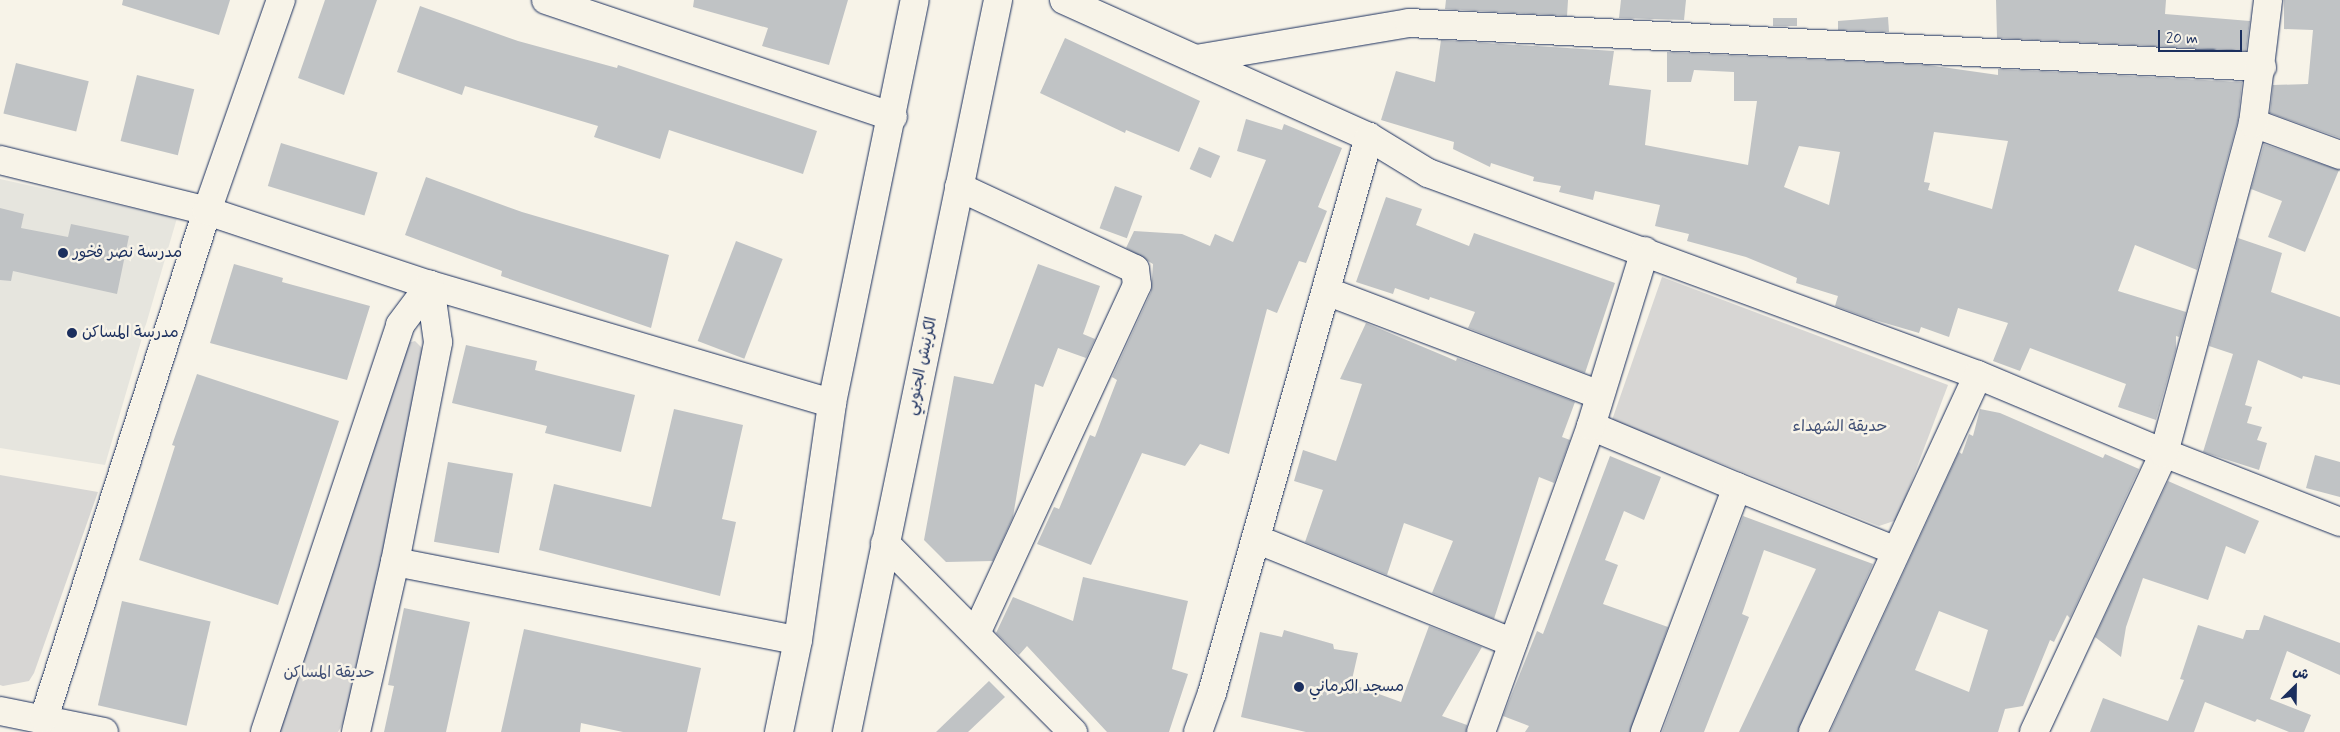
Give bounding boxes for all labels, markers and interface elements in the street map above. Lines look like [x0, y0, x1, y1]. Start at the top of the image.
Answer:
scale bar [2160, 20, 2244, 52]
text: 20 m [2166, 29, 2198, 49]
place label: مدرسة نصر فخور [73, 243, 182, 263]
marker: مدرسة نصر فخور [57, 247, 69, 259]
street label: الكرنيش الجنوبي [902, 315, 942, 417]
place label: مدرسة المساكن [82, 323, 179, 343]
marker: مدرسة المساكن [66, 327, 78, 339]
park label: حديقة الشهداء [1793, 417, 1887, 437]
north arrow [2270, 662, 2320, 712]
text: ش [2290, 662, 2311, 684]
park label: حديقة المساكن [283, 663, 375, 683]
place label: مسجد الكرماني [1309, 677, 1404, 697]
marker: مسجد الكرماني [1293, 681, 1305, 693]

